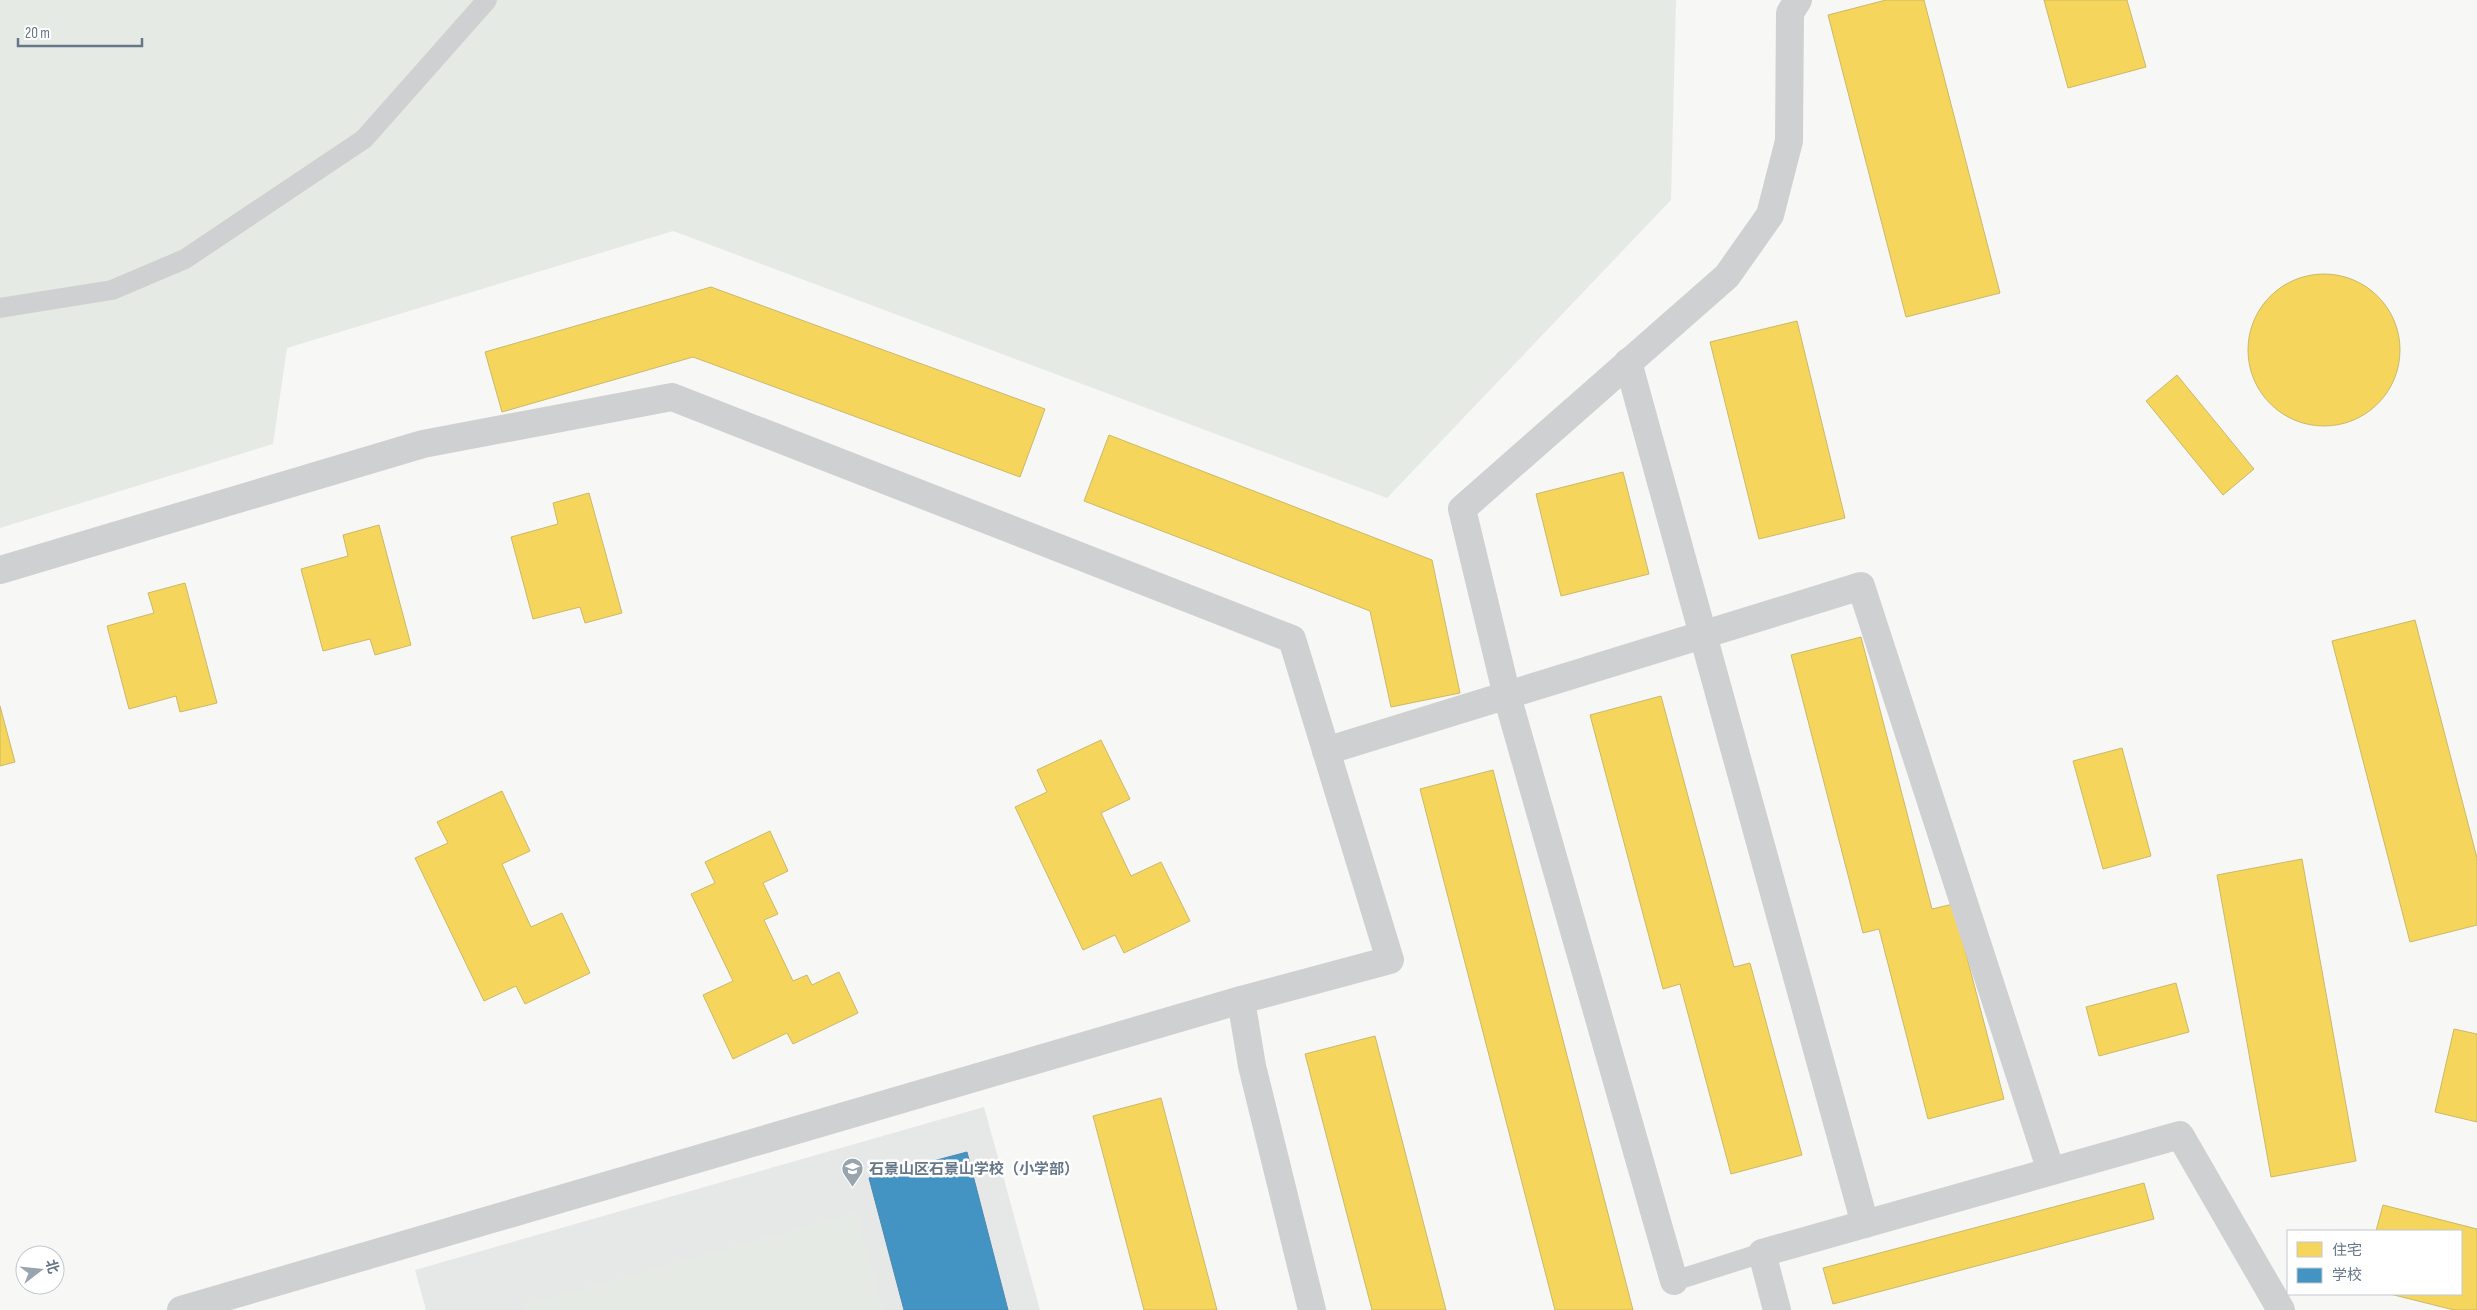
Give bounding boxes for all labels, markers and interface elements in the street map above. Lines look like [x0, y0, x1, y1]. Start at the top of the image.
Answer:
scale bar [18, 15, 141, 47]
text: 20 m [25, 24, 50, 43]
school or university icon: 石景山区石景山学校（小学部） [841, 1157, 865, 1188]
place label: 石景山区石景山学校（小学部） [869, 1160, 1079, 1179]
legend [2287, 1230, 2462, 1295]
text: 住宅 [2332, 1241, 2362, 1260]
north arrow [15, 1245, 65, 1295]
text: 北 [42, 1257, 62, 1276]
text: 学校 [2332, 1266, 2362, 1285]

